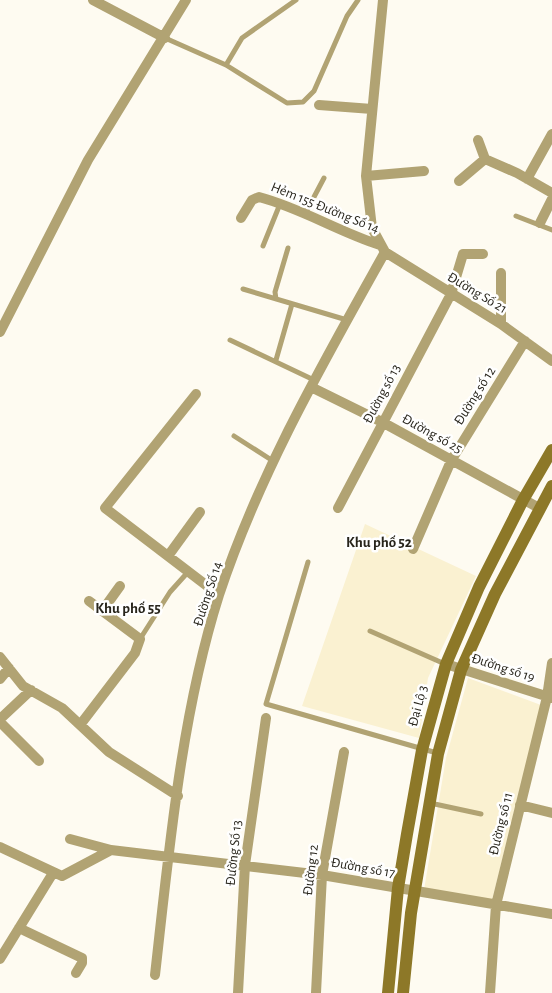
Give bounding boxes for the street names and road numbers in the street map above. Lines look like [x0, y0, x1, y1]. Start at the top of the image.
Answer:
street label: Hẻm 155 Đường Số 14 [269, 179, 382, 236]
street label: Đường Số 21 [445, 269, 510, 316]
street label: Đường số 13 [360, 361, 404, 426]
street label: Đường số 12 [451, 364, 498, 428]
street label: Đường số 25 [399, 411, 465, 456]
street label: Đường Số 14 [190, 559, 225, 628]
street label: Đường số 19 [470, 650, 537, 685]
street label: Đại Lộ 3 [406, 684, 430, 728]
street label: Đường số 11 [485, 791, 516, 857]
street label: Đường Số 13 [223, 819, 244, 887]
street label: Đường 12 [301, 844, 321, 896]
street label: Đường số 17 [330, 854, 397, 881]

